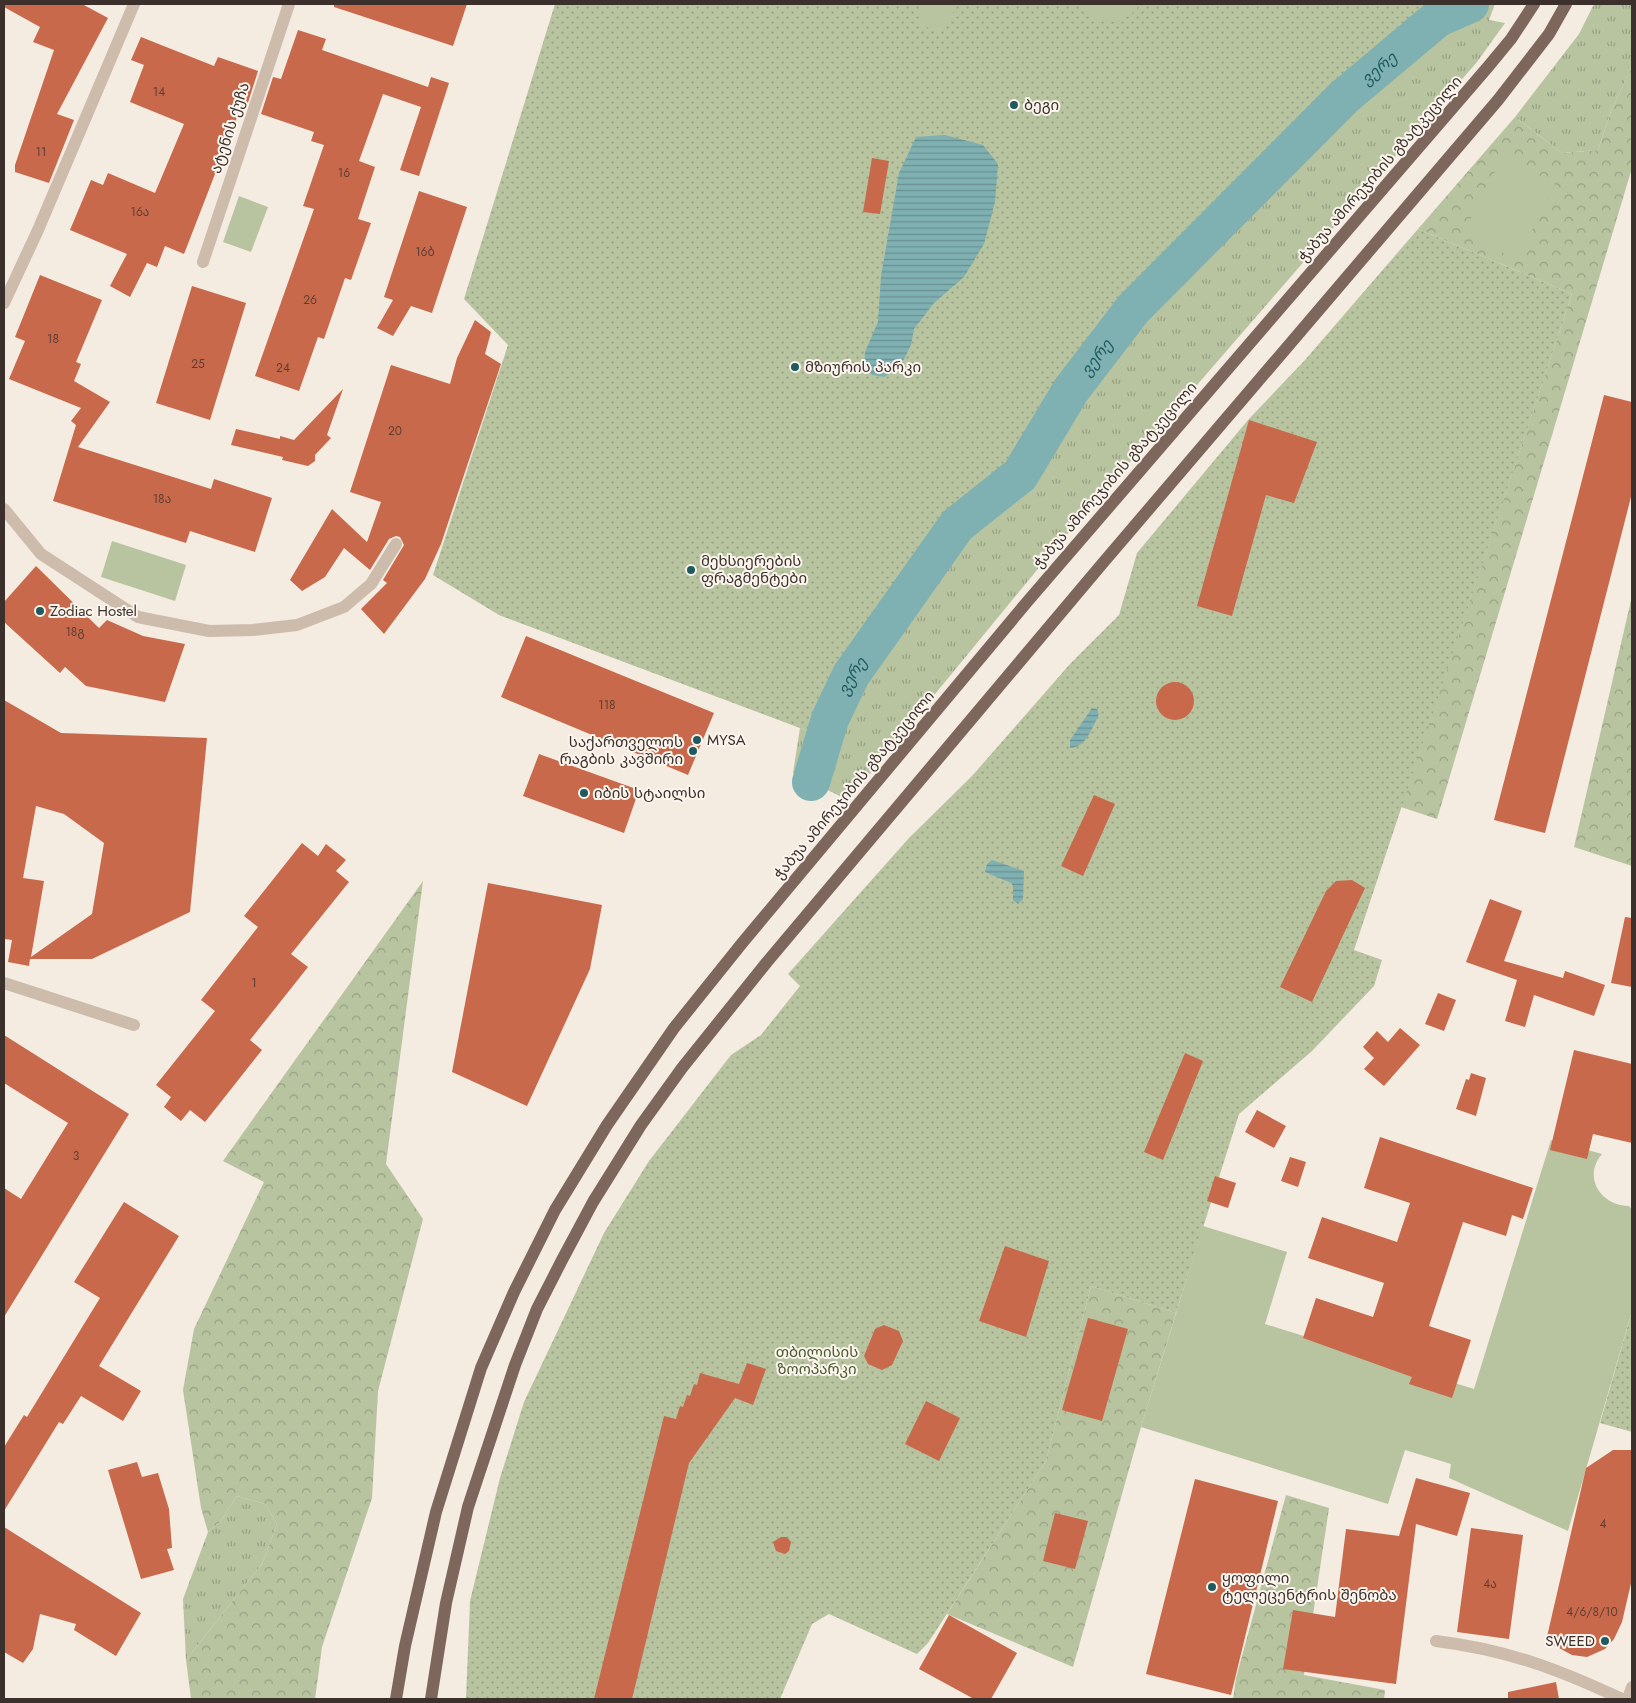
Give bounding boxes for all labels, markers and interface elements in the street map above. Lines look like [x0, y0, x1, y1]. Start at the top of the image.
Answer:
water label: ვერე [1356, 46, 1402, 90]
street label: ჭაბუა ამირეჯიბის გზატკეცილი [1293, 71, 1467, 267]
street label: ატენის ქუჩა [205, 80, 255, 176]
house number: 14 [153, 83, 165, 101]
place label: ბეგი [1024, 94, 1059, 116]
marker: ბეგი [1008, 99, 1020, 111]
house number: 11 [36, 143, 46, 161]
house number: 16 [338, 164, 350, 182]
house number: 16ა [131, 203, 149, 221]
house number: 16ბ [415, 243, 435, 261]
house number: 26 [303, 291, 317, 309]
house number: 18 [47, 330, 59, 348]
water label: ვერე [1075, 334, 1118, 381]
house number: 25 [191, 355, 205, 373]
place label: მზიურის პარკი [805, 356, 921, 378]
house number: 24 [276, 359, 290, 377]
marker: მზიურის პარკი [789, 361, 801, 373]
street label: ჭაბუა ამირეჯიბის გზატკეცილი [1028, 377, 1202, 573]
house number: 20 [388, 422, 402, 440]
house number: 18ა [153, 490, 171, 508]
place label: მეხსიერების ფრაგმენტები [701, 550, 807, 589]
marker: მეხსიერების ფრაგმენტები [685, 564, 697, 576]
place label: Zodiac Hostel [50, 600, 137, 622]
marker: Zodiac Hostel [34, 605, 46, 617]
house number: 18გ [65, 623, 85, 641]
water label: ვერე [832, 652, 873, 699]
street label: ჭაბუა ამირეჯიბის გზატკეცილი [768, 686, 940, 884]
house number: 118 [598, 696, 616, 714]
place label: MYSA [707, 729, 746, 751]
place label: საქართველოს რაგბის კავშირი [560, 731, 683, 770]
marker: MYSA [691, 734, 703, 746]
marker: საქართველოს რაგბის კავშირი [687, 745, 699, 757]
place label: იბის სტაილსი [594, 782, 705, 804]
marker: იბის სტაილსი [578, 787, 590, 799]
house number: 1 [251, 974, 257, 992]
house number: 3 [73, 1147, 80, 1165]
park label: თბილისის ზოოპარკი [776, 1341, 858, 1380]
house number: 4 [1600, 1515, 1607, 1533]
place label: ყოფილი ტელეცენტრის შენობა [1222, 1567, 1397, 1606]
house number: 4ა [1483, 1575, 1497, 1593]
marker: ყოფილი ტელეცენტრის შენობა [1206, 1581, 1218, 1593]
house number: 4/6/8/10 [1566, 1603, 1618, 1621]
place label: SWEED [1545, 1630, 1595, 1652]
marker: SWEED [1599, 1635, 1611, 1647]

